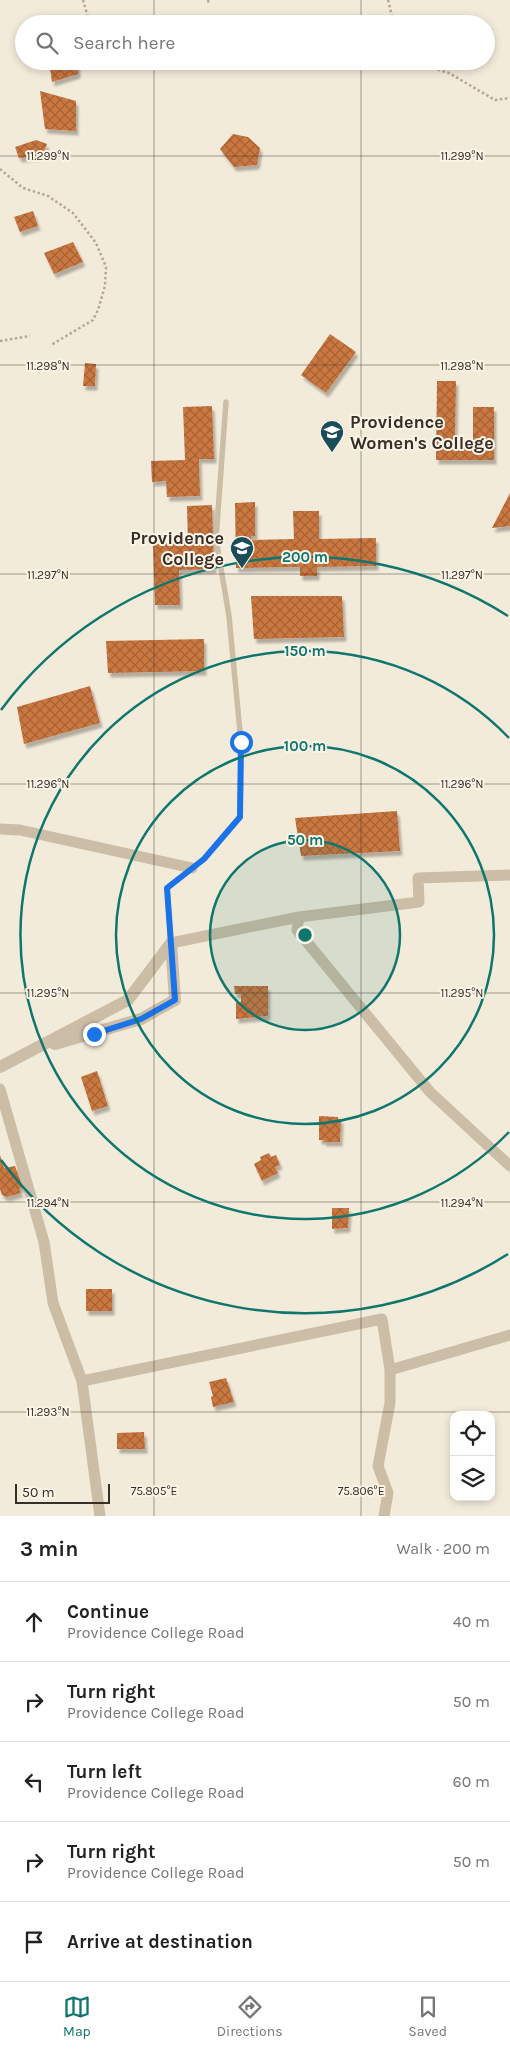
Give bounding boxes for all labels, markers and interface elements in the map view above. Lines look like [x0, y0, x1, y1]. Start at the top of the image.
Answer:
search box [15, 15, 495, 70]
icon: search [33, 29, 61, 57]
text: Search here [73, 32, 175, 54]
text: 11.299°N [26, 149, 70, 163]
text: 11.299°N [440, 149, 484, 163]
text: 11.298°N [26, 359, 70, 373]
text: 11.298°N [440, 359, 484, 373]
place label: Providence Women's College [350, 411, 494, 454]
school or university icon: Providence Women's College [319, 419, 345, 453]
place label: Providence College [130, 527, 224, 570]
school or university icon: Providence College [229, 535, 255, 569]
text: 200 m [282, 548, 328, 566]
text: 11.297°N [27, 568, 69, 582]
text: 11.297°N [441, 568, 483, 582]
text: 150 m [284, 642, 326, 660]
route start [230, 731, 253, 754]
text: 100 m [284, 737, 326, 755]
text: 11.296°N [26, 777, 70, 791]
text: 11.296°N [440, 777, 484, 791]
text: 50 m [287, 831, 323, 849]
centre of rings [296, 926, 314, 944]
text: 11.295°N [26, 986, 70, 1000]
text: 11.295°N [440, 986, 484, 1000]
route end [83, 1023, 106, 1046]
text: 11.294°N [27, 1196, 69, 1210]
text: 11.294°N [441, 1196, 483, 1210]
text: 11.293°N [26, 1405, 70, 1419]
map controls [450, 1411, 495, 1501]
button: locate [450, 1411, 495, 1456]
button: layers [450, 1456, 495, 1501]
scale bar [15, 1481, 110, 1504]
text: 50 m [22, 1484, 55, 1501]
text: 75.805°E [131, 1484, 177, 1498]
text: 75.806°E [338, 1484, 384, 1498]
text: 3 min [20, 1537, 78, 1561]
text: Walk · 200 m [396, 1539, 490, 1558]
text: Continue [67, 1601, 149, 1623]
icon: ahead [20, 1608, 48, 1636]
text: 40 m [453, 1612, 490, 1631]
text: Providence College Road [67, 1623, 244, 1642]
text: Turn right [67, 1681, 156, 1703]
icon: right [20, 1688, 48, 1716]
text: 50 m [453, 1692, 490, 1711]
text: Providence College Road [67, 1703, 244, 1722]
text: Turn left [67, 1761, 142, 1783]
icon: left [20, 1768, 48, 1796]
text: 60 m [453, 1772, 490, 1791]
text: Providence College Road [67, 1783, 244, 1802]
text: Turn right [67, 1841, 156, 1863]
icon: right [20, 1848, 48, 1876]
text: 50 m [453, 1852, 490, 1871]
text: Providence College Road [67, 1863, 244, 1882]
icon: arrive [20, 1928, 48, 1956]
text: Arrive at destination [67, 1931, 253, 1953]
tab: Map [63, 1993, 91, 2040]
tab: Directions [217, 1993, 283, 2040]
tab: Saved [408, 1993, 447, 2040]

